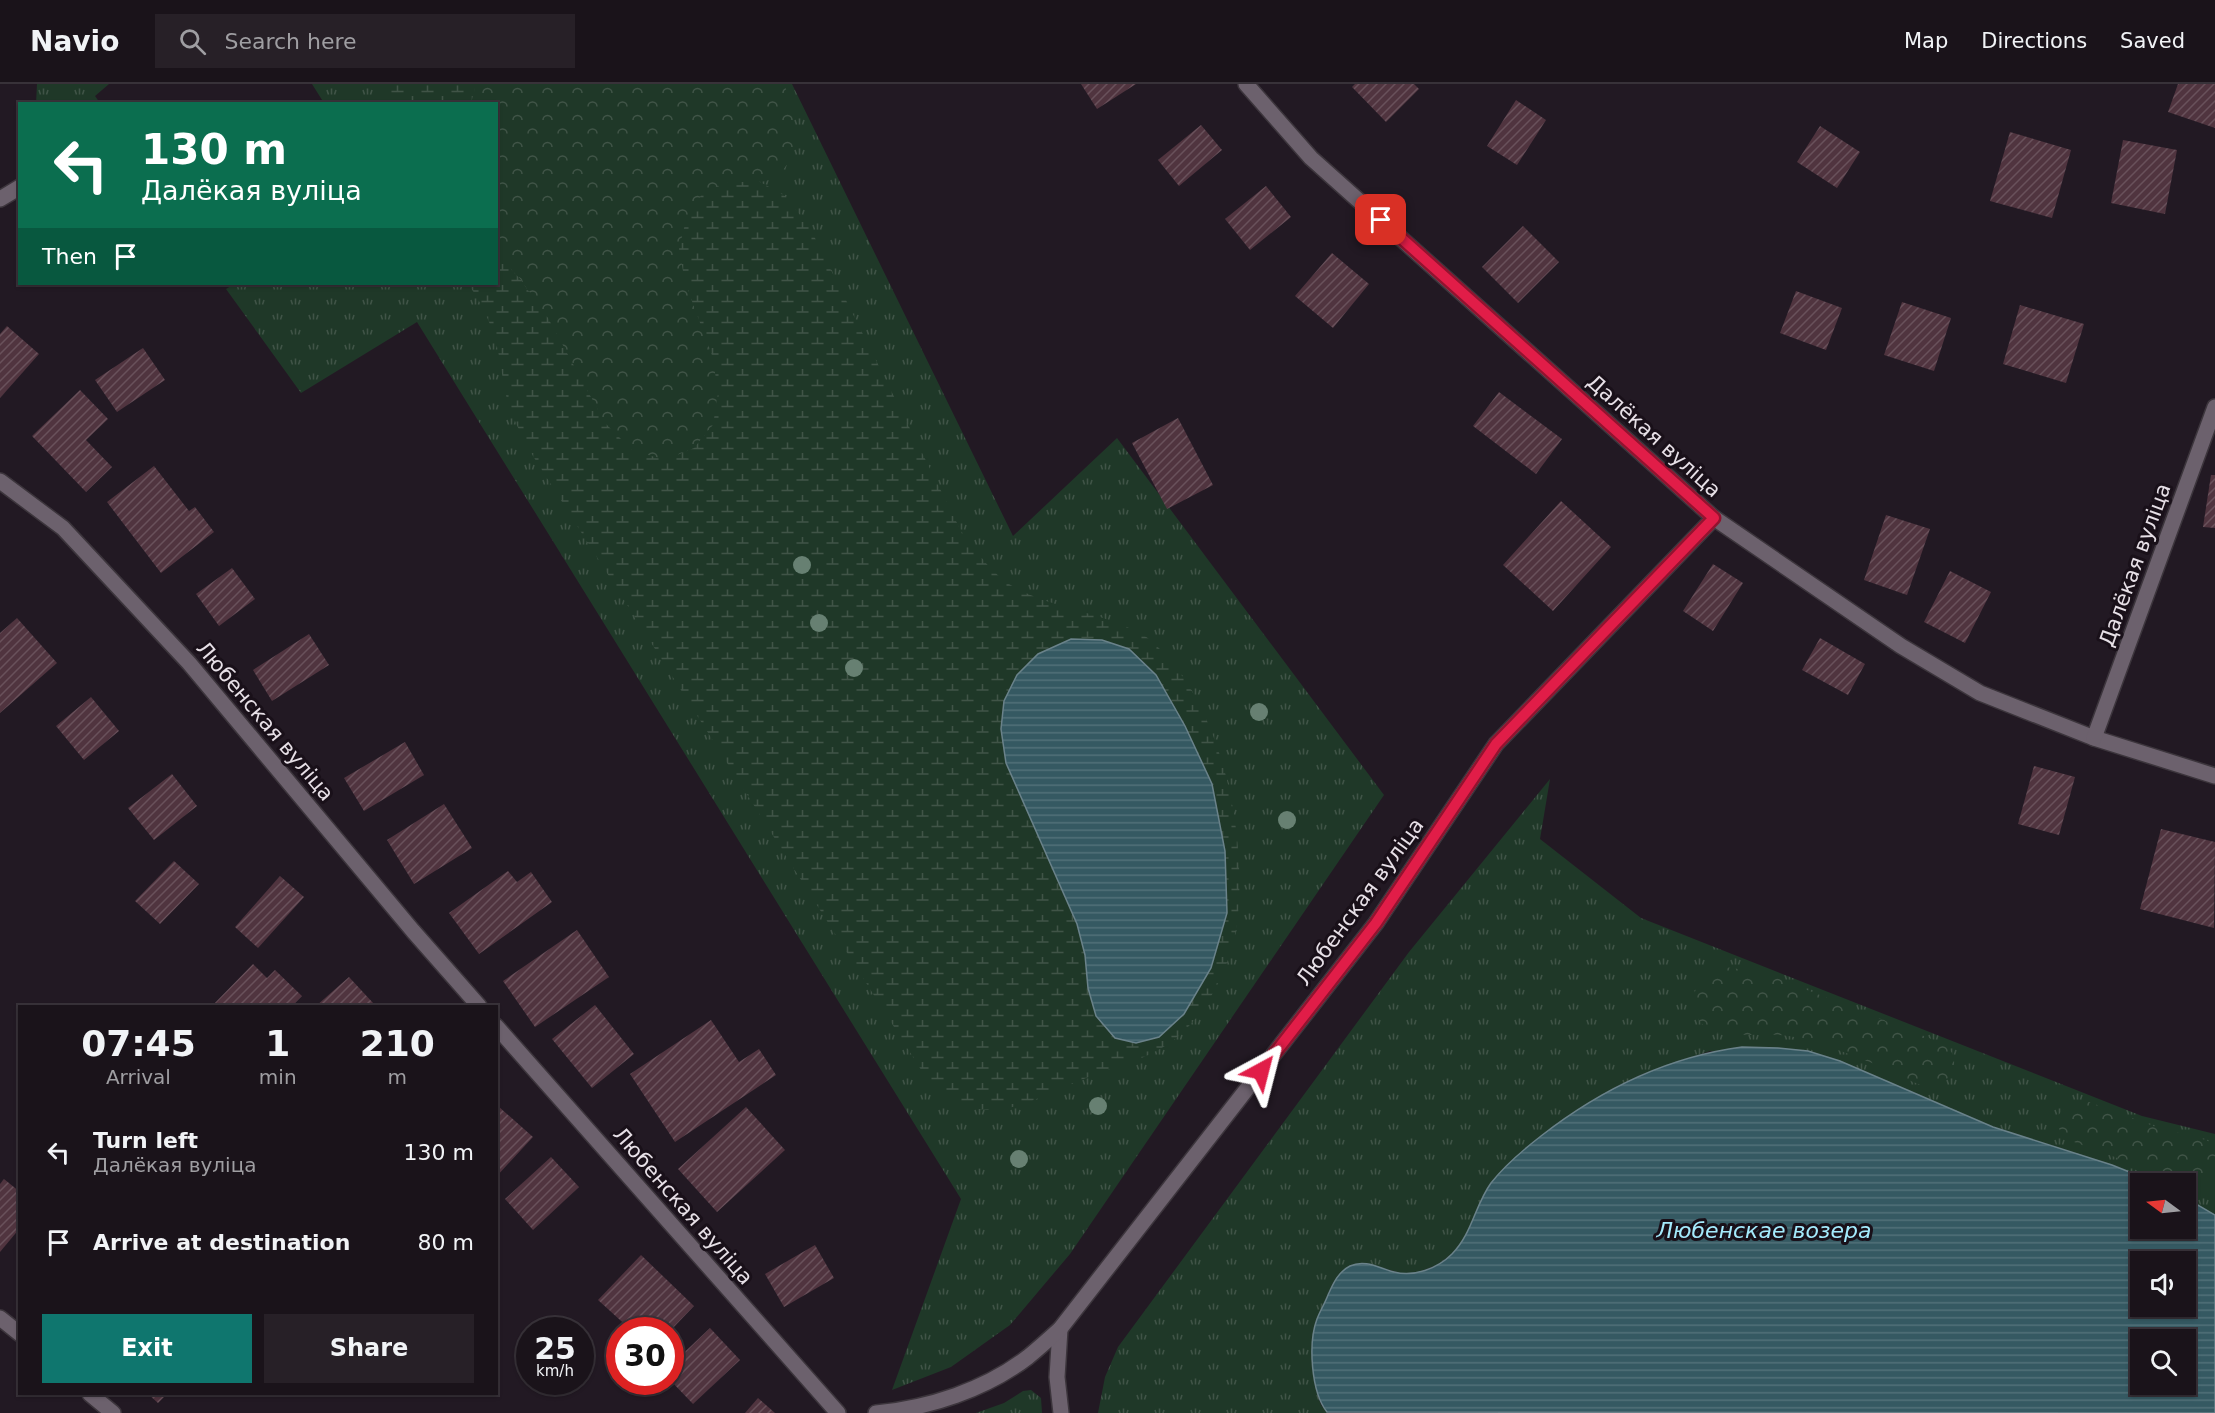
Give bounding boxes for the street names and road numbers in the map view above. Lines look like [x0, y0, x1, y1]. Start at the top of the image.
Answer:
street label: Далёкая вуліца [1582, 370, 1726, 502]
street label: Далёкая вуліца [2094, 480, 2176, 650]
street label: Любенская вуліца [191, 636, 339, 806]
street label: Любенская вуліца [1291, 814, 1429, 990]
street label: Любенская вуліца [608, 1122, 758, 1290]

